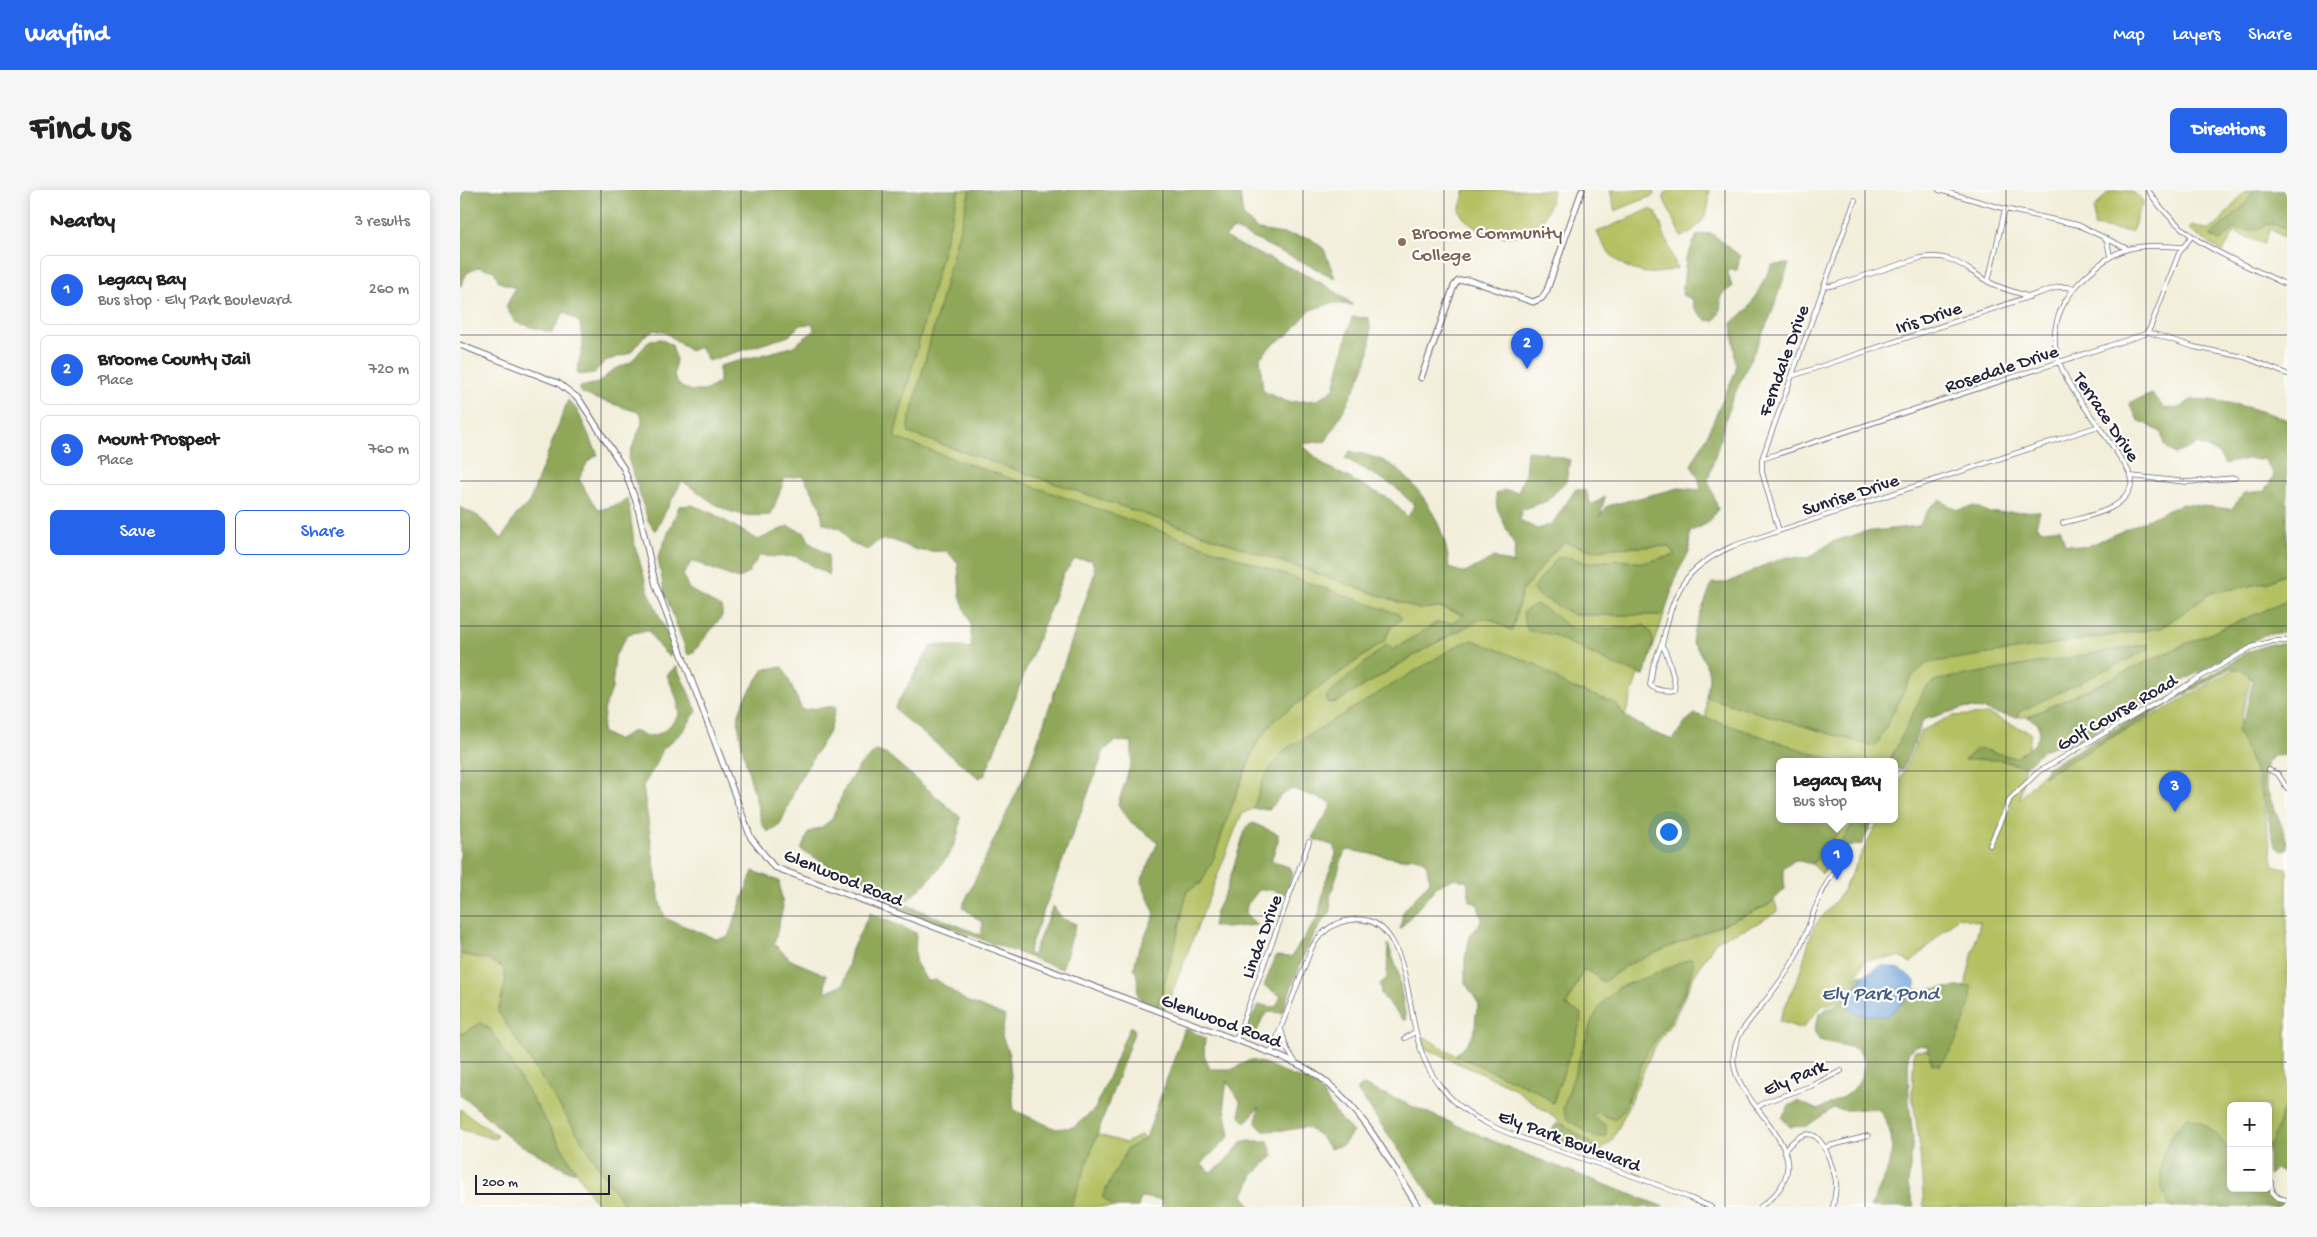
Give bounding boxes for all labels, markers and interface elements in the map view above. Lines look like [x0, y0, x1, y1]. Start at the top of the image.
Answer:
text: Wayfind [25, 21, 109, 50]
text: Map [2113, 25, 2145, 46]
text: Layers [2173, 25, 2220, 46]
text: Share [2248, 25, 2292, 46]
button: Directions [2170, 108, 2287, 153]
text: Find us [30, 110, 130, 151]
text: Nearby [50, 210, 115, 235]
text: 3 results [355, 213, 410, 232]
place label: Broome Community College [1411, 223, 1563, 268]
marker: Broome Community College [1396, 236, 1408, 248]
text: Legacy Bay [98, 269, 186, 292]
text: 1 [64, 281, 70, 300]
text: 260 m [369, 281, 409, 300]
text: Bus stop · Ely Park Boulevard [98, 292, 291, 311]
street label: Iris Drive [1893, 298, 1965, 341]
street label: Ferndale Drive [1754, 302, 1816, 421]
pin: 2 [1511, 328, 1543, 369]
street label: Rosedale Drive [1942, 341, 2062, 400]
text: Broome County Jail [98, 349, 251, 372]
text: 2 [63, 361, 71, 380]
text: 720 m [369, 361, 409, 380]
street label: Terrace Drive [2066, 368, 2144, 467]
text: Place [98, 372, 133, 391]
text: Mount Prospect [98, 429, 219, 452]
text: 3 [63, 441, 71, 460]
text: 760 m [368, 441, 409, 460]
text: Place [98, 452, 133, 471]
street label: Sunrise Drive [1800, 470, 1903, 523]
button: Save [50, 510, 225, 555]
button: Share [235, 510, 410, 555]
street label: Golf Course Road [2054, 669, 2184, 758]
popup [1776, 758, 1898, 823]
text: Legacy Bay [1793, 770, 1881, 793]
pin: 3 [2159, 771, 2191, 812]
text: Bus stop [1793, 793, 1847, 812]
your location [1656, 819, 1682, 845]
pin: 1 [1821, 839, 1853, 880]
street label: Glenwood Road [780, 845, 907, 914]
street label: Linda Drive [1237, 892, 1289, 982]
water label: Ely Park Pond [1822, 984, 1941, 1007]
street label: Glenwood Road [1157, 990, 1286, 1055]
street label: Ely Park [1760, 1055, 1832, 1103]
map controls [2227, 1102, 2272, 1192]
button: + [2227, 1102, 2272, 1147]
street label: Ely Park Boulevard [1494, 1106, 1645, 1179]
button: − [2227, 1147, 2272, 1192]
scale bar [475, 1172, 610, 1195]
text: 200 m [482, 1175, 518, 1192]

